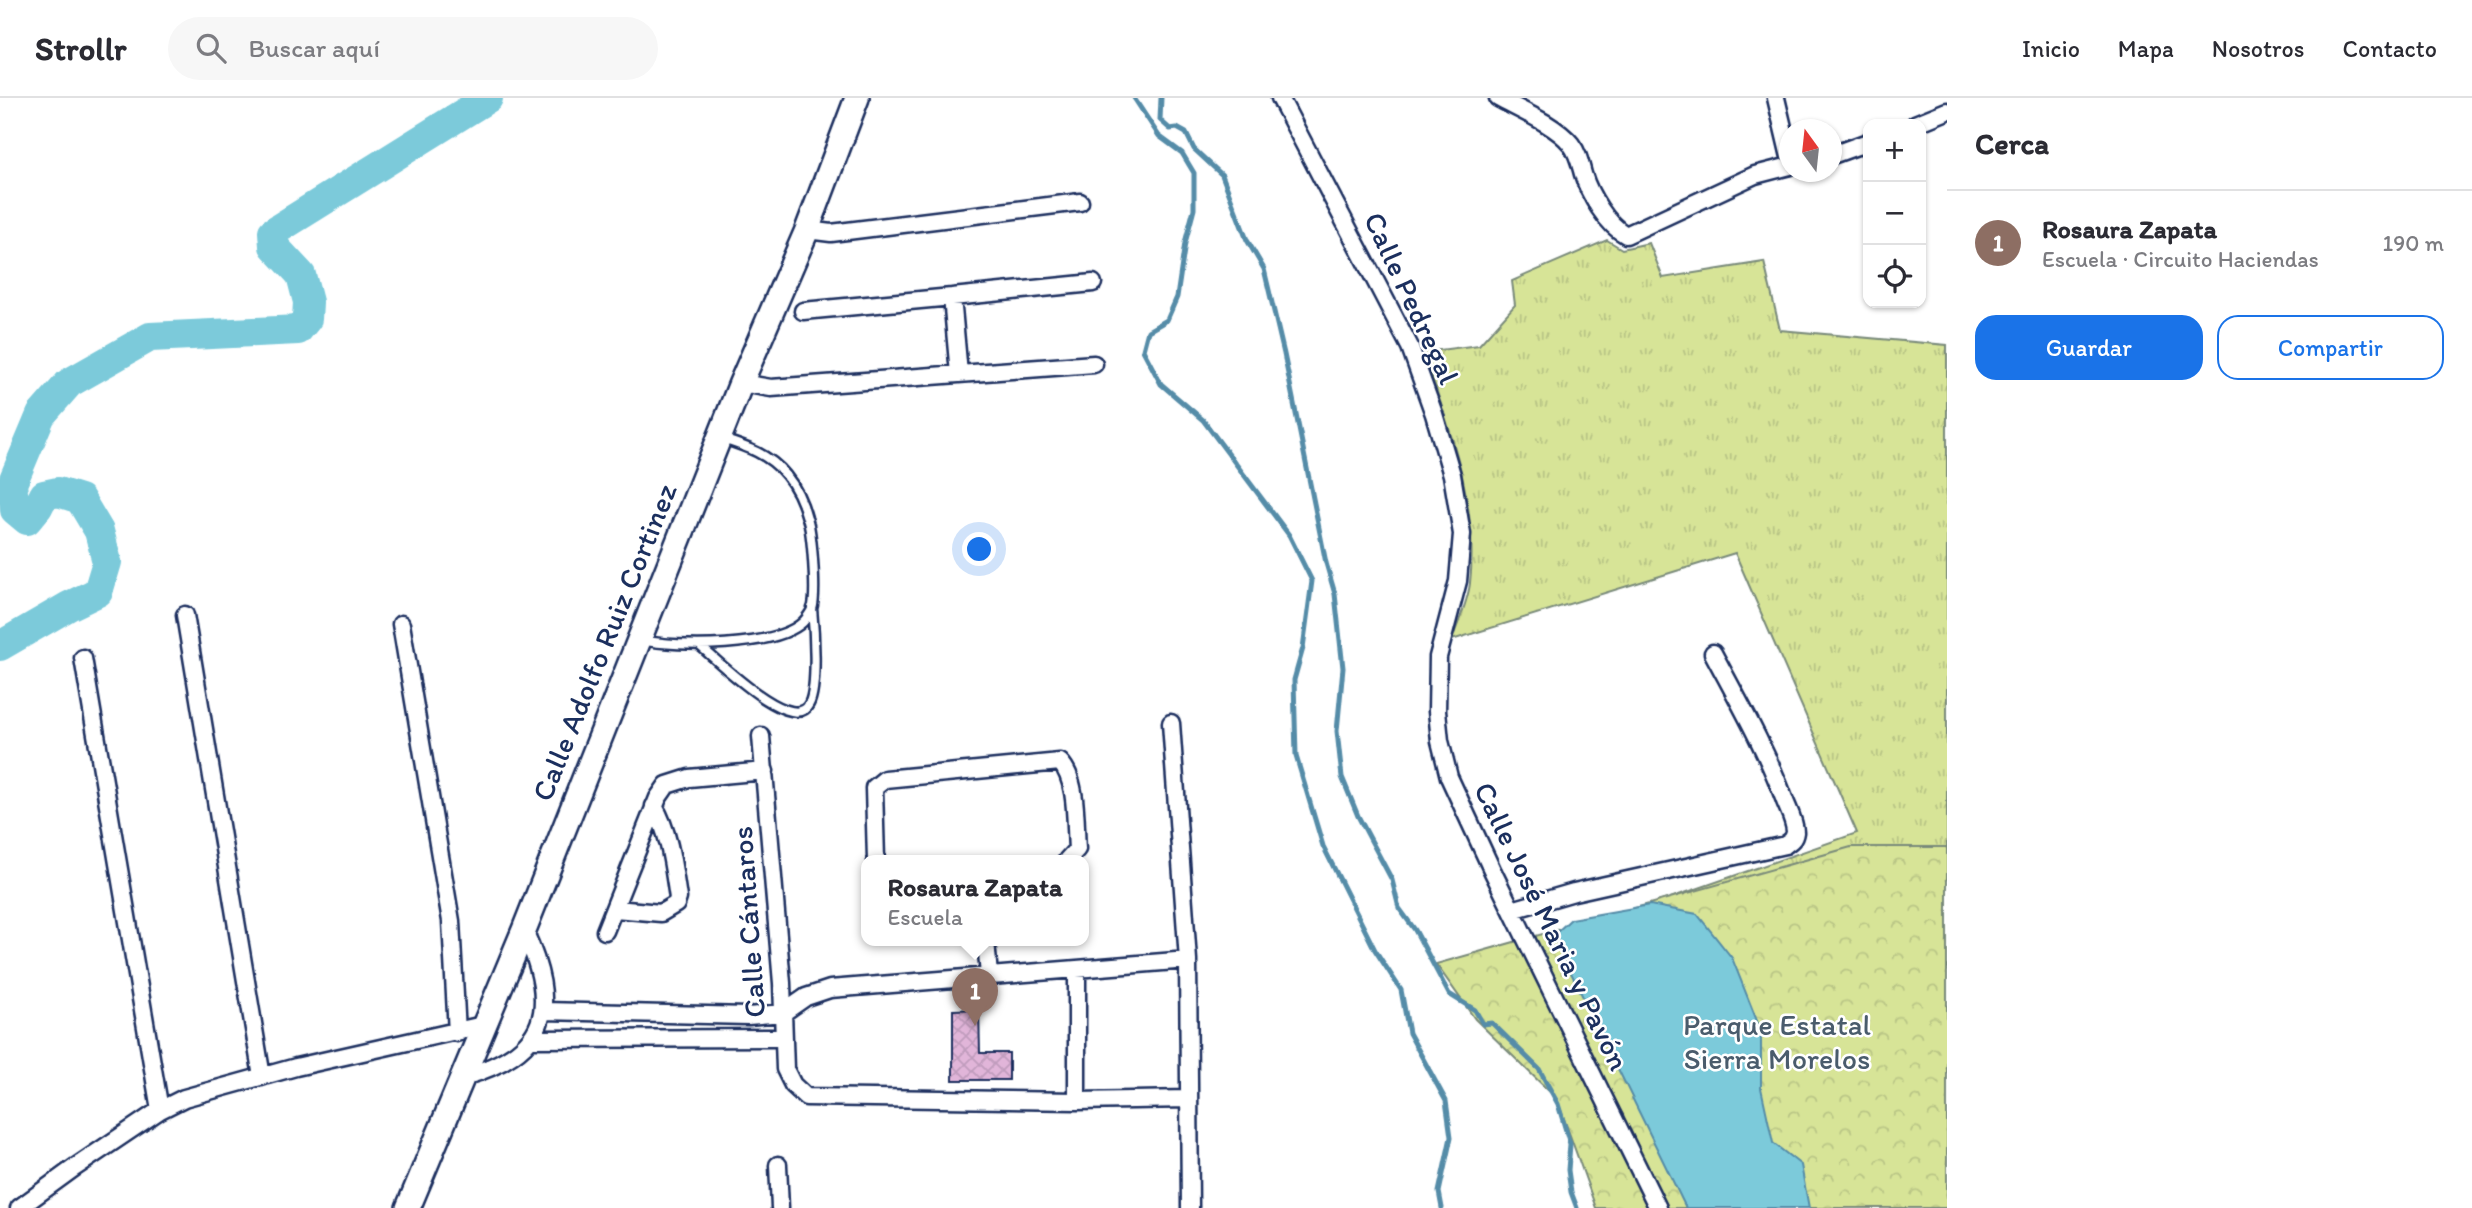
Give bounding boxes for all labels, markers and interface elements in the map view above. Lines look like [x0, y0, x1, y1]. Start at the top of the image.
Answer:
search box [168, 17, 658, 80]
text: Strollr [35, 29, 126, 68]
icon: search [192, 29, 230, 67]
text: Buscar aquí [248, 32, 380, 64]
text: Inicio [2022, 34, 2080, 63]
text: Mapa [2118, 34, 2174, 63]
text: Nosotros [2212, 34, 2304, 63]
text: Contacto [2342, 34, 2437, 63]
north arrow [1779, 119, 1842, 182]
map controls [1863, 119, 1926, 308]
button: + [1863, 119, 1926, 182]
text: Cerca [1975, 125, 2049, 162]
button: − [1863, 182, 1926, 245]
street label: Calle Pedregal [1356, 206, 1468, 390]
text: Rosaura Zapata [2042, 213, 2217, 245]
text: 1 [1993, 229, 2003, 257]
text: 190 m [2383, 229, 2444, 257]
button: locate [1863, 245, 1926, 308]
text: Escuela · Circuito Haciendas [2042, 245, 2319, 273]
button: Guardar [1975, 315, 2203, 380]
button: Compartir [2217, 315, 2444, 380]
street label: Calle Adolfo Ruiz Cortinez [523, 478, 685, 806]
your location [962, 532, 996, 566]
street label: Calle José Maria y Pavón [1466, 776, 1638, 1076]
street label: Calle Cántaros [723, 825, 773, 1019]
popup [861, 855, 1089, 946]
text: Rosaura Zapata [887, 871, 1063, 903]
text: Escuela [887, 903, 963, 931]
pin: 1 [952, 968, 998, 1026]
park label: Parque Estatal Sierra Morelos [1683, 1006, 1872, 1077]

